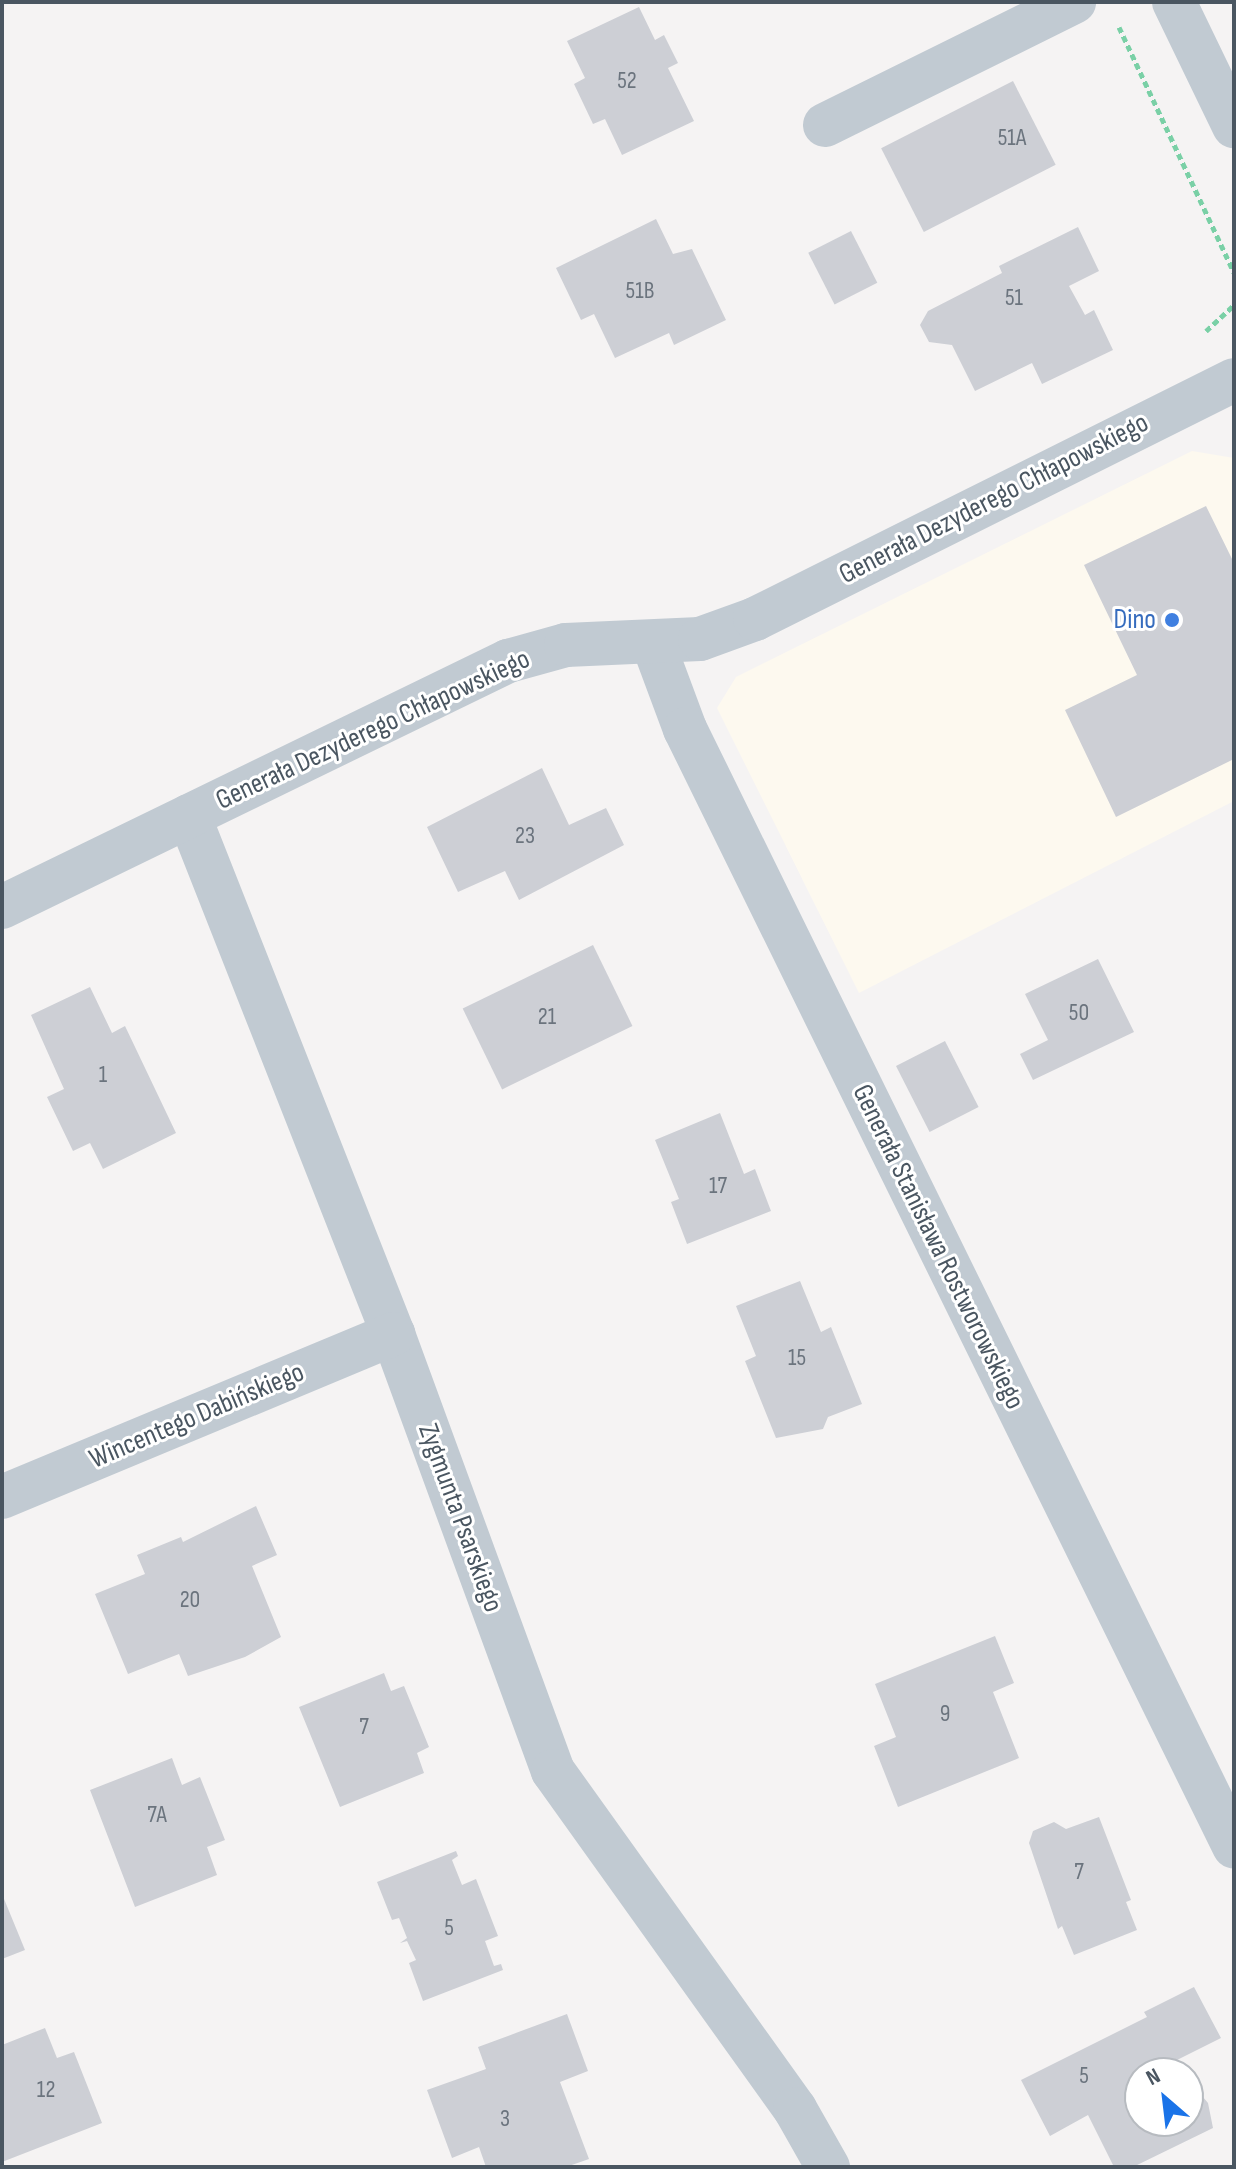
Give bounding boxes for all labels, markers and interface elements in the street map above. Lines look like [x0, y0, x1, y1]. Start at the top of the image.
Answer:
house number: 52 [617, 67, 637, 95]
house number: 51A [998, 124, 1026, 152]
house number: 51B [626, 277, 654, 305]
house number: 51 [1005, 284, 1023, 312]
street label: Generała Dezyderego Chłapowskiego [834, 406, 1154, 592]
place label: Dino [1113, 603, 1156, 637]
marker: Dino [1163, 611, 1181, 629]
street label: Generała Dezyderego Chłapowskiego [211, 642, 535, 818]
house number: 23 [515, 822, 535, 850]
house number: 50 [1069, 999, 1089, 1027]
house number: 21 [538, 1003, 556, 1031]
house number: 1 [99, 1061, 107, 1089]
street label: Generała Stanisława Rostworowskiego [845, 1079, 1031, 1415]
house number: 17 [709, 1172, 727, 1200]
house number: 15 [788, 1344, 806, 1372]
street label: Wincentego Dabińskiego [85, 1356, 309, 1476]
street label: Zygmunta Psarskiego [410, 1419, 510, 1617]
house number: 20 [180, 1586, 200, 1614]
house number: 9 [940, 1700, 950, 1728]
house number: 7 [359, 1713, 369, 1741]
house number: 7A [147, 1801, 167, 1829]
house number: 7 [1074, 1858, 1084, 1886]
house number: 5 [444, 1914, 454, 1942]
north arrow [1124, 2057, 1204, 2137]
house number: 5 [1079, 2062, 1089, 2090]
text: N [1142, 2062, 1165, 2092]
house number: 12 [37, 2076, 55, 2104]
house number: 3 [500, 2105, 510, 2133]

